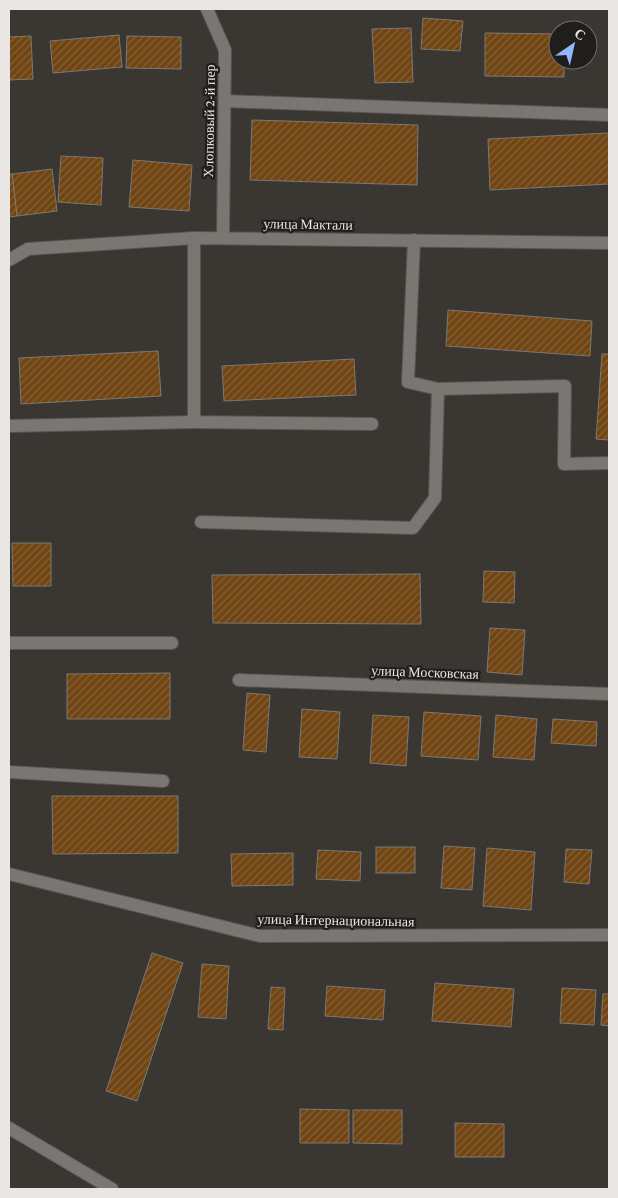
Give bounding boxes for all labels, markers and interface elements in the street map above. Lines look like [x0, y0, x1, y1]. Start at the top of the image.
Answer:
north arrow [548, 20, 598, 70]
text: С [572, 25, 589, 44]
street label: Хлопковый 2-й пер [200, 64, 218, 178]
street label: улица Мактали [263, 215, 353, 233]
street label: улица Московская [371, 662, 480, 682]
street label: улица Интернациональная [257, 911, 415, 929]

